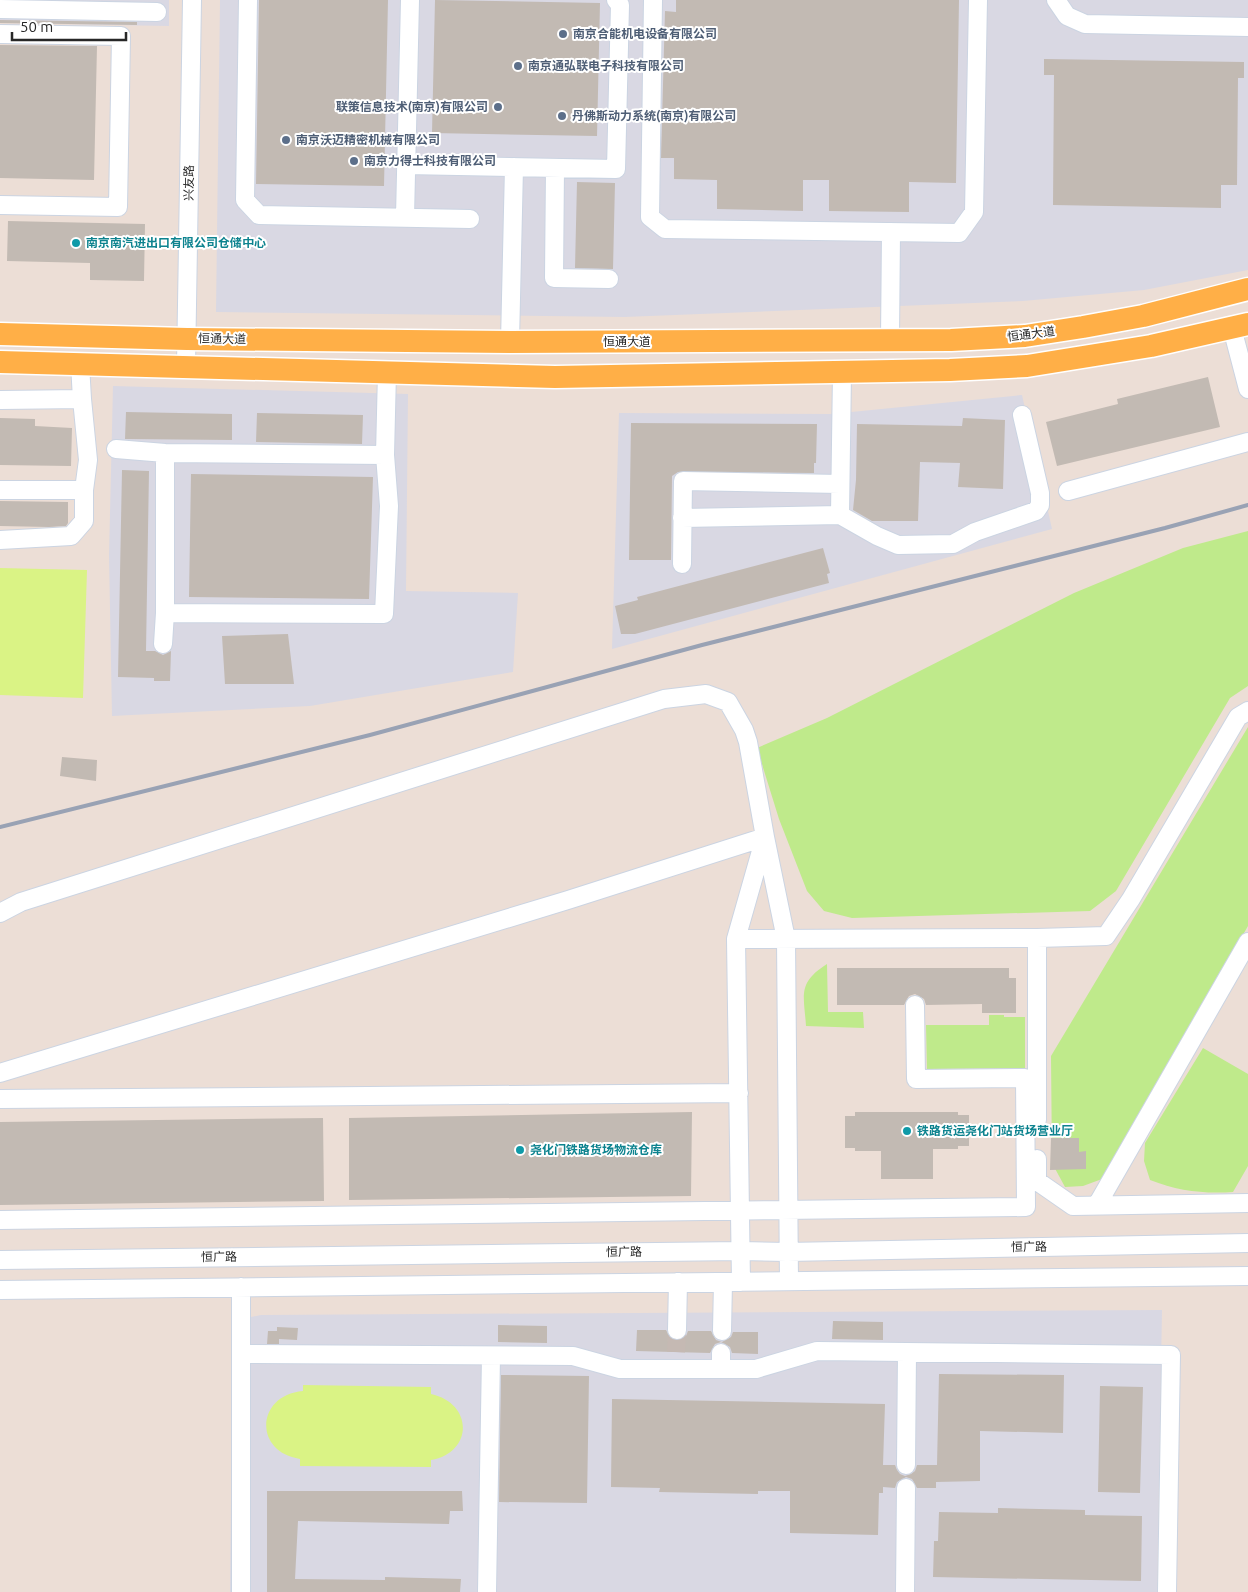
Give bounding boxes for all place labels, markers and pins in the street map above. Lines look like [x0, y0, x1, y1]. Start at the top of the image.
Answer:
place label: 南京合能机电设备有限公司 [573, 27, 717, 40]
marker: 南京合能机电设备有限公司 [557, 28, 569, 40]
place label: 南京通弘联电子科技有限公司 [528, 59, 684, 72]
marker: 南京通弘联电子科技有限公司 [512, 60, 524, 72]
place label: 联策信息技术(南京)有限公司 [336, 100, 488, 114]
marker: 联策信息技术(南京)有限公司 [492, 101, 504, 113]
place label: 丹佛斯动力系统(南京)有限公司 [572, 109, 736, 123]
marker: 丹佛斯动力系统(南京)有限公司 [556, 110, 568, 122]
place label: 南京沃迈精密机械有限公司 [296, 133, 440, 146]
marker: 南京沃迈精密机械有限公司 [280, 134, 292, 146]
place label: 南京力得士科技有限公司 [364, 154, 496, 167]
marker: 南京力得士科技有限公司 [348, 155, 360, 167]
place label: 南京南汽进出口有限公司仓储中心 [86, 236, 266, 249]
marker: 南京南汽进出口有限公司仓储中心 [70, 237, 82, 249]
place label: 铁路货运尧化门站货场营业厅 [917, 1124, 1073, 1137]
marker: 铁路货运尧化门站货场营业厅 [901, 1125, 913, 1137]
place label: 尧化门铁路货场物流仓库 [530, 1143, 662, 1156]
marker: 尧化门铁路货场物流仓库 [514, 1144, 526, 1156]

